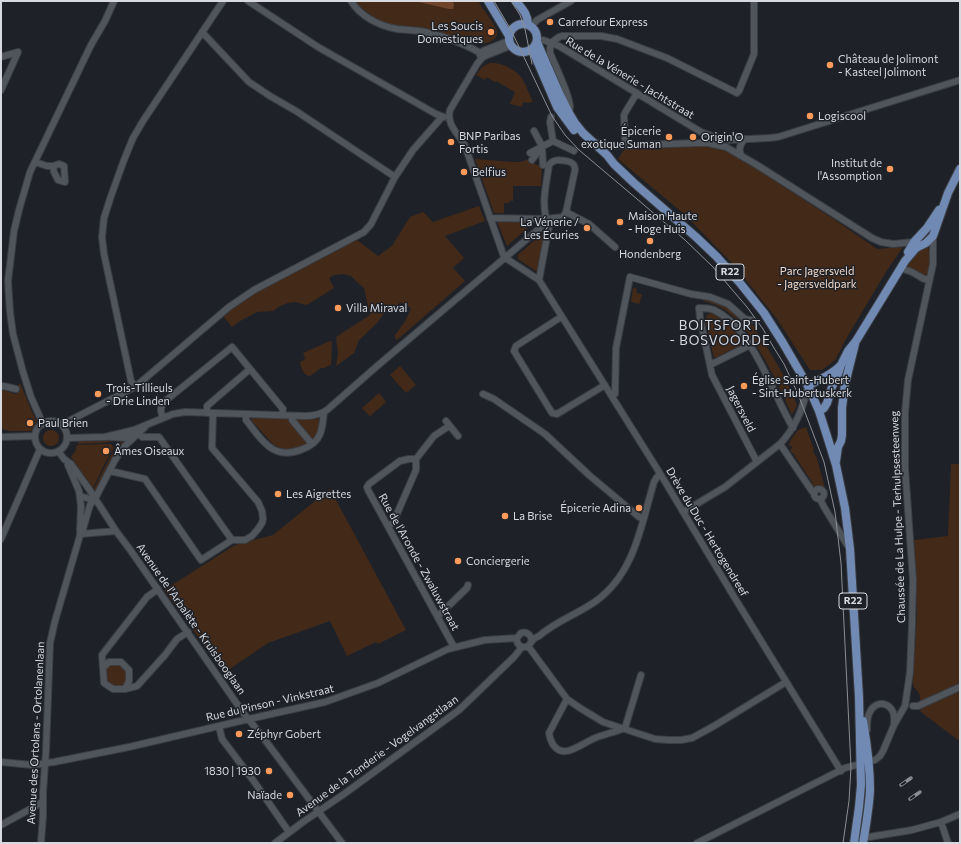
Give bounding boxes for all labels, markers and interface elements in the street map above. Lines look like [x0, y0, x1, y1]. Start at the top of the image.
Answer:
place label: Carrefour Express [558, 15, 648, 29]
marker: Carrefour Express [545, 17, 555, 27]
place label: Les Soucis Domestiques [417, 19, 483, 45]
marker: Les Soucis Domestiques [486, 27, 496, 37]
street label: Rue de la Vénerie - Jachtstraat [563, 34, 697, 122]
place label: Château de Jolimont - Kasteel Jolimont [838, 52, 938, 78]
marker: Château de Jolimont - Kasteel Jolimont [825, 60, 835, 70]
place label: Logiscool [818, 109, 866, 123]
marker: Logiscool [805, 111, 815, 121]
place label: Épicerie exotique Suman [581, 124, 661, 150]
place label: BNP Paribas Fortis [459, 129, 521, 155]
place label: Origin'O [701, 130, 744, 144]
marker: Épicerie exotique Suman [664, 132, 674, 142]
marker: Origin'O [688, 132, 698, 142]
marker: BNP Paribas Fortis [446, 137, 456, 147]
place label: Institut de l'Assomption [817, 156, 882, 182]
marker: Institut de l'Assomption [885, 164, 895, 174]
place label: Belfius [472, 165, 506, 179]
marker: Belfius [459, 167, 469, 177]
place label: Maison Haute - Hoge Huis [628, 209, 697, 235]
place label: La Vénerie / Les Écuries [520, 215, 579, 241]
marker: Maison Haute - Hoge Huis [615, 217, 625, 227]
marker: La Vénerie / Les Écuries [582, 223, 592, 233]
marker: Hondenberg [645, 236, 655, 246]
place label: Hondenberg [619, 247, 681, 261]
road number: R22 [716, 264, 744, 280]
park label: Parc Jagersveld - Jagersveldpark [777, 264, 857, 290]
place label: Villa Miraval [346, 301, 407, 315]
marker: Villa Miraval [333, 303, 343, 313]
district label: BOITSFORT - BOSVOORDE [669, 318, 771, 349]
place label: Église Saint-Hubert - Sint-Hubertuskerk [752, 373, 852, 399]
place label: Trois-Tillieuls - Drie Linden [106, 381, 173, 407]
marker: Église Saint-Hubert - Sint-Hubertuskerk [739, 381, 749, 391]
street label: Jagersveld [724, 384, 758, 434]
marker: Trois-Tillieuls - Drie Linden [93, 389, 103, 399]
street label: Chaussée de La Hulpe - Terhulpsesteenweg [888, 411, 908, 623]
place label: Paul Brien [38, 416, 88, 430]
marker: Paul Brien [25, 418, 35, 428]
place label: Âmes Oiseaux [114, 444, 184, 458]
marker: Âmes Oiseaux [101, 446, 111, 456]
street label: Drève du Duc - Hertogendreef [663, 465, 751, 599]
place label: Les Aigrettes [286, 487, 351, 501]
marker: Les Aigrettes [273, 489, 283, 499]
street label: Rue de l'Aronde - Zwaluwstraat [376, 491, 462, 633]
place label: Épicerie Adina [560, 501, 631, 515]
marker: Épicerie Adina [634, 503, 644, 513]
place label: La Brise [513, 509, 552, 523]
marker: La Brise [500, 511, 510, 521]
street label: Avenue de l'Arbalète - Kruisbooglaan [134, 541, 248, 697]
place label: Conciergerie [466, 554, 530, 568]
marker: Conciergerie [453, 556, 463, 566]
road number: R22 [839, 593, 867, 609]
street label: Avenue des Ortolans - Ortolanenlaan [25, 641, 47, 825]
street label: Rue du Pinson - Vinkstraat [205, 682, 335, 724]
street label: Avenue de la Tenderie - Vogelvangstlaan [293, 693, 461, 819]
place label: Zéphyr Gobert [247, 727, 321, 741]
marker: Zéphyr Gobert [234, 729, 244, 739]
place label: 1830 | 1930 [204, 764, 261, 778]
marker: 1830 | 1930 [264, 766, 274, 776]
place label: Naïade [247, 788, 282, 802]
marker: Naïade [285, 790, 295, 800]

